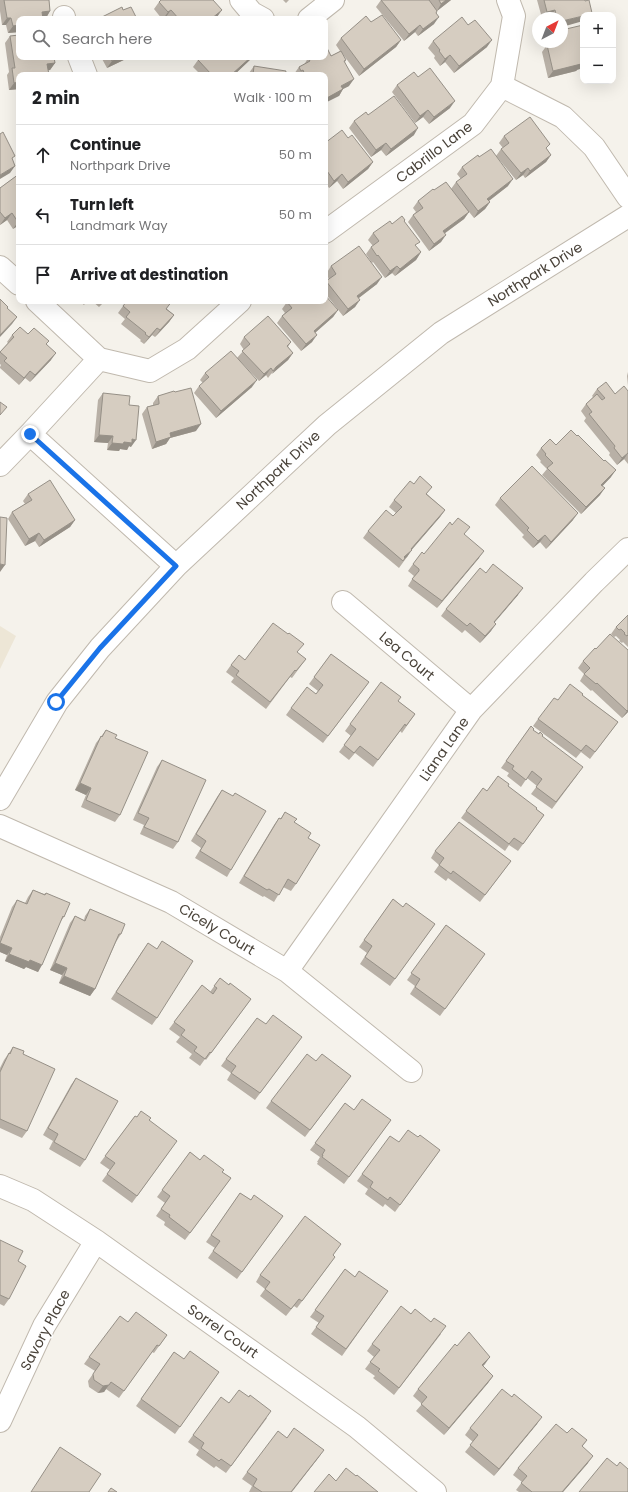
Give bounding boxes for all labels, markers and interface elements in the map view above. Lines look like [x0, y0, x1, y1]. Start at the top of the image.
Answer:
north arrow [532, 12, 568, 48]
map controls [580, 12, 616, 84]
button: + [580, 12, 616, 48]
search box [16, 16, 328, 60]
icon: search [30, 27, 52, 49]
text: Search here [62, 28, 152, 49]
button: − [580, 48, 616, 84]
text: 2 min [32, 86, 80, 110]
text: Walk · 100 m [234, 88, 312, 107]
street label: Cabrillo Lane [392, 116, 477, 187]
text: Continue [70, 134, 141, 155]
icon: ahead [32, 144, 54, 166]
text: 50 m [279, 145, 312, 164]
text: Northpark Drive [70, 156, 171, 175]
text: Turn left [70, 194, 134, 215]
icon: left [32, 204, 54, 226]
text: 50 m [279, 205, 312, 224]
text: Landmark Way [70, 216, 168, 235]
street label: Northpark Drive [484, 237, 586, 311]
icon: arrive [32, 264, 54, 286]
text: Arrive at destination [70, 264, 228, 285]
route end [21, 425, 39, 443]
street label: Northpark Drive [232, 426, 325, 514]
street label: Lea Court [375, 627, 439, 685]
route start [47, 693, 65, 711]
street label: Liana Lane [415, 713, 474, 785]
street label: Cicely Court [175, 898, 259, 960]
street label: Savory Place [15, 1285, 75, 1374]
street label: Sorrel Court [183, 1299, 263, 1363]

